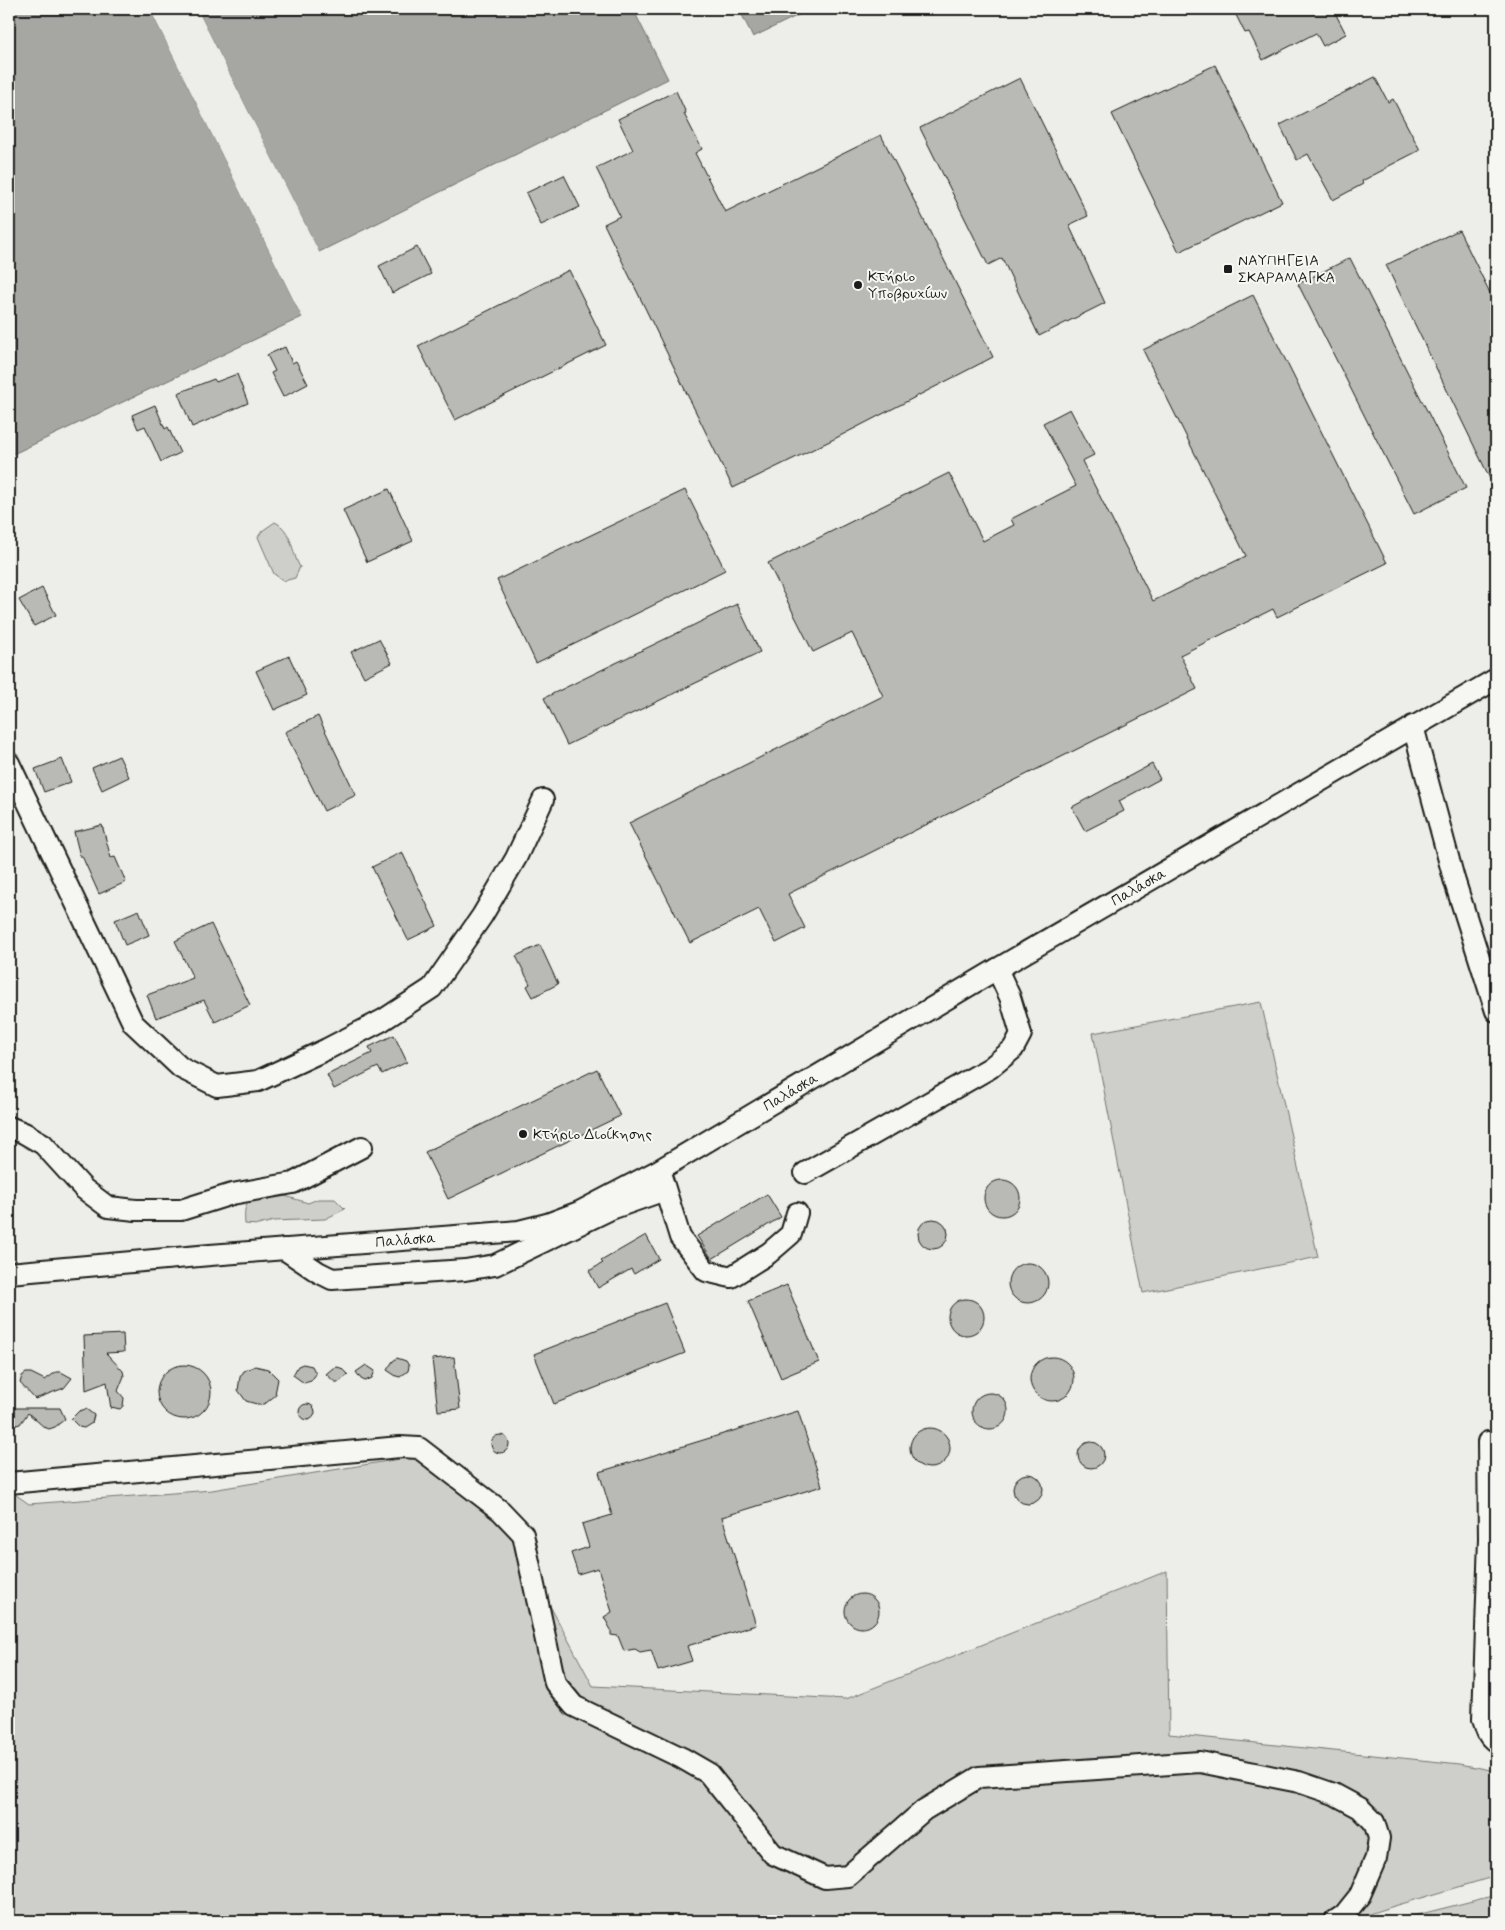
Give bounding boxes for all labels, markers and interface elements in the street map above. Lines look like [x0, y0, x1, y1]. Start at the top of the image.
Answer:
place label: ΝΑΥΠΗΓΕΙΑ ΣΚΑΡΑΜΑΓΚΑ [1238, 251, 1335, 288]
marker: ΝΑΥΠΗΓΕΙΑ ΣΚΑΡΑΜΑΓΚΑ [1222, 263, 1234, 275]
place label: Κτήριο Υποβρυχίων [868, 267, 948, 304]
marker: Κτήριο Υποβρυχίων [852, 279, 864, 291]
street label: Παλάσκα [1108, 864, 1170, 911]
street label: Παλάσκα [760, 1068, 822, 1117]
place label: Κτήριο Διοίκησης [533, 1125, 652, 1145]
marker: Κτήριο Διοίκησης [517, 1128, 529, 1140]
street label: Παλάσκα [375, 1228, 437, 1253]

